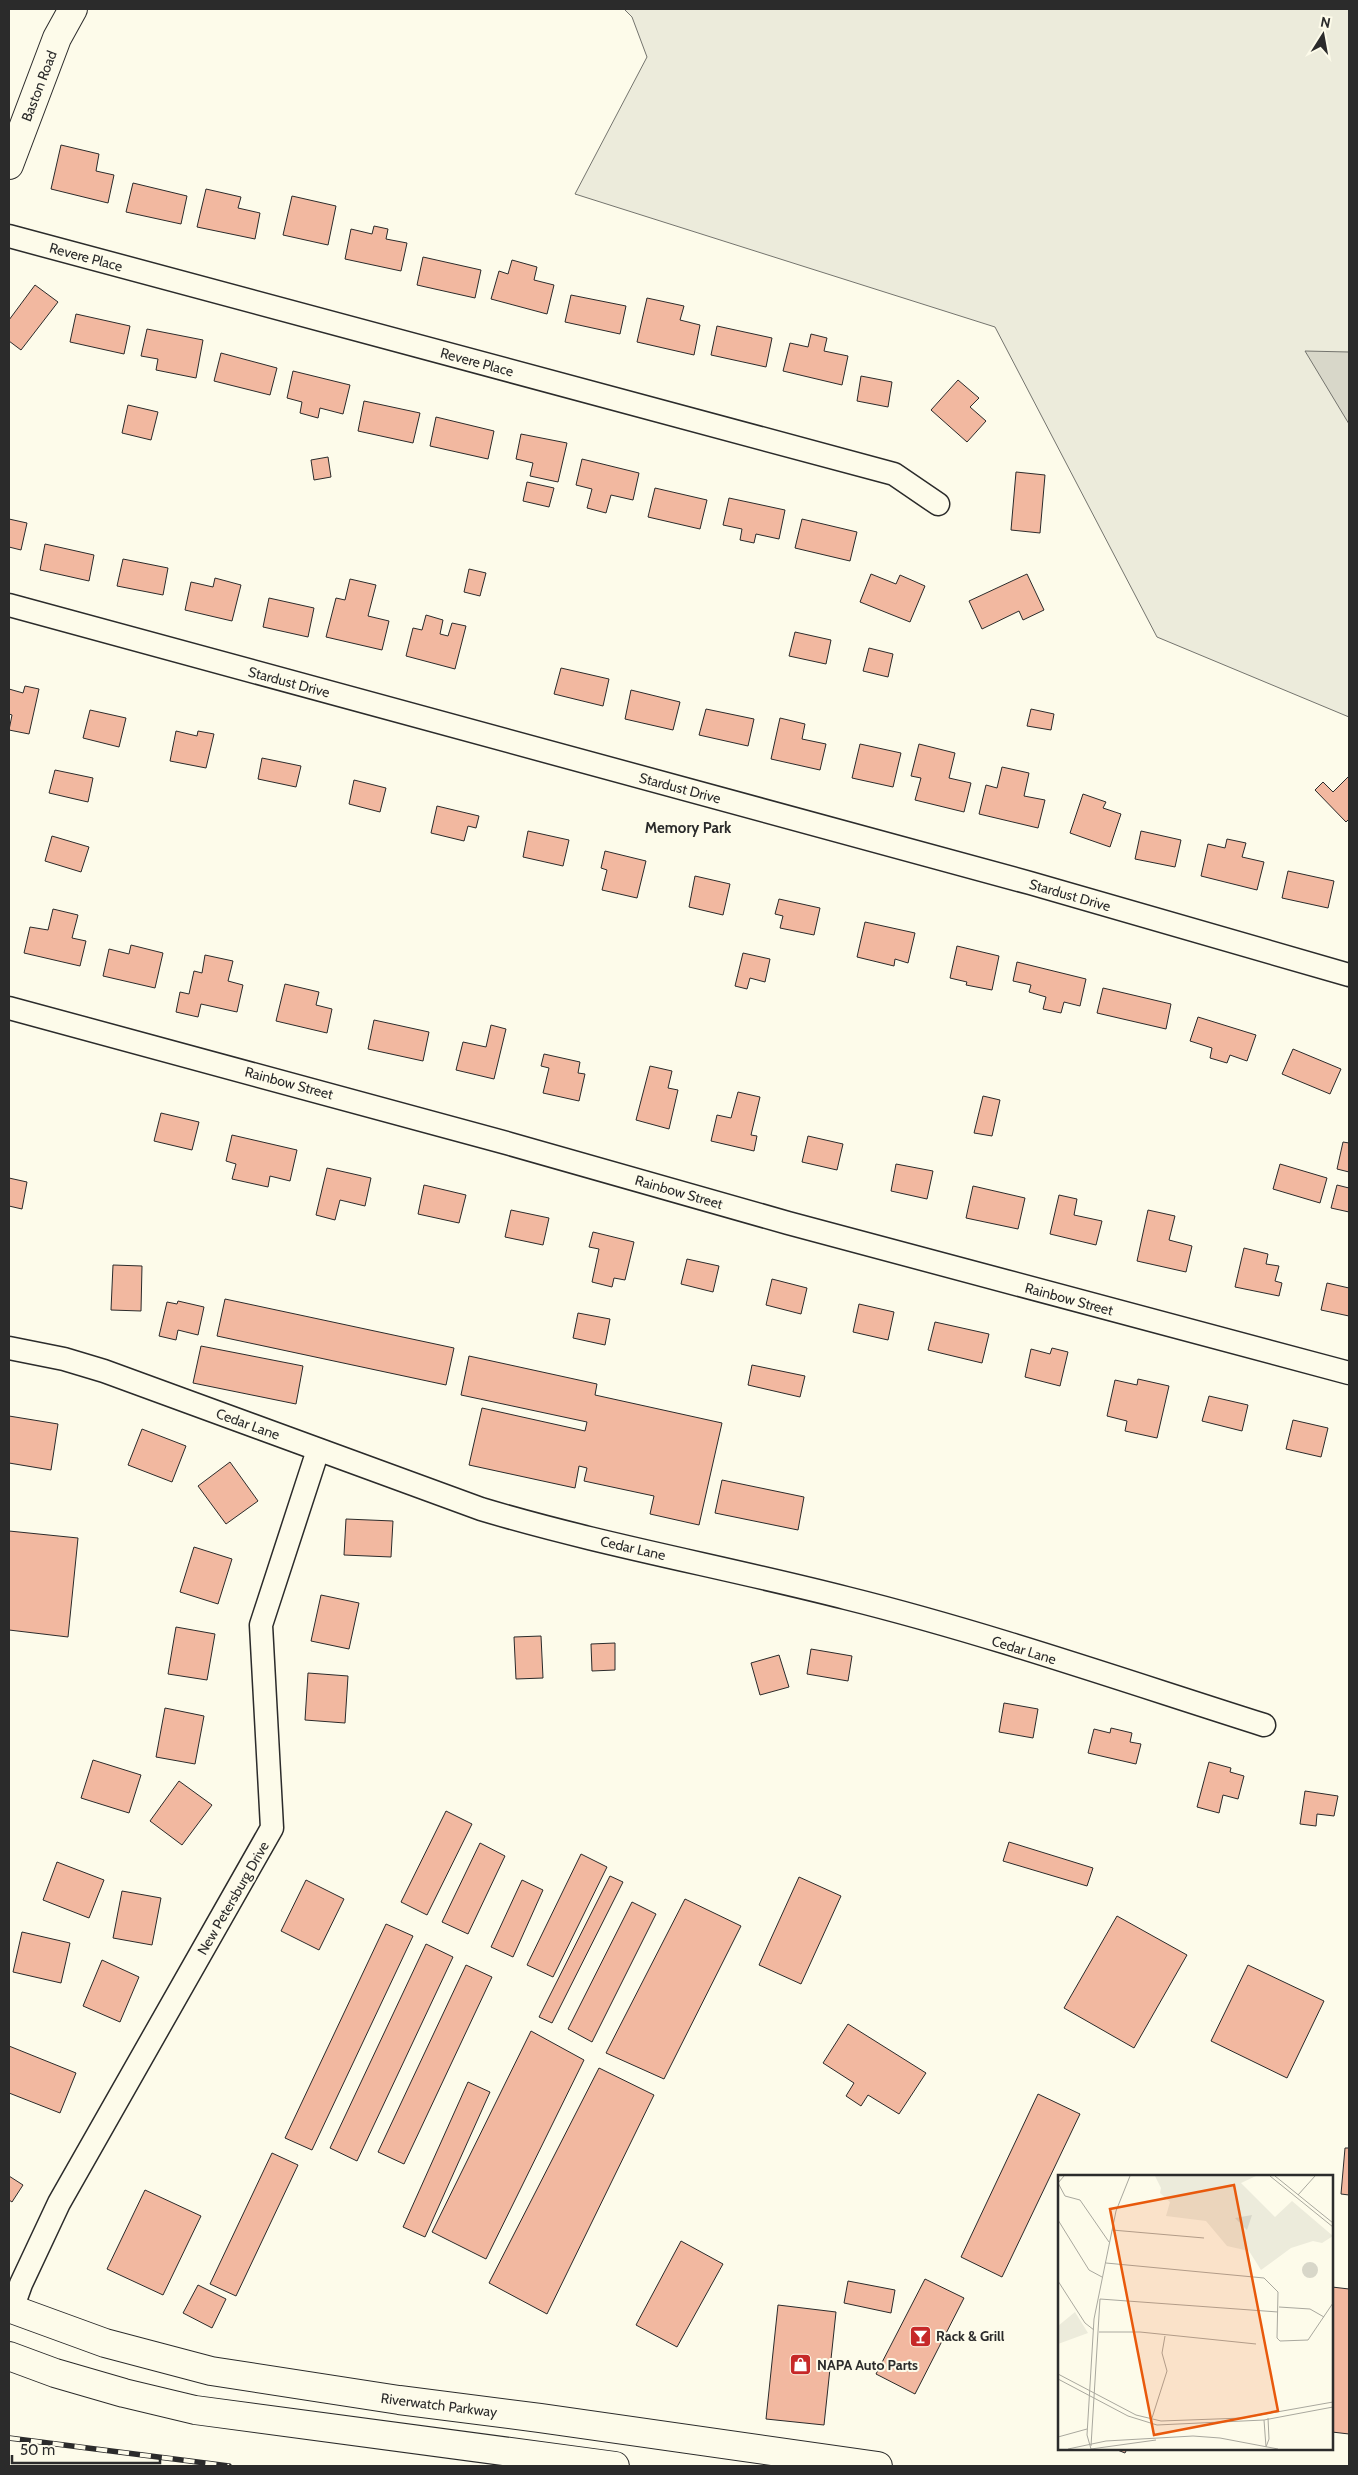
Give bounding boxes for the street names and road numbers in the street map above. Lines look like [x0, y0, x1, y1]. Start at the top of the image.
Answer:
street label: Baston Road [17, 48, 61, 124]
street label: Revere Place [47, 239, 125, 275]
street label: Revere Place [438, 344, 516, 380]
street label: Stardust Drive [246, 662, 332, 702]
street label: Stardust Drive [637, 768, 723, 808]
street label: Stardust Drive [1027, 875, 1113, 915]
street label: Rainbow Street [243, 1063, 335, 1103]
street label: Rainbow Street [633, 1171, 725, 1213]
street label: Rainbow Street [1023, 1279, 1115, 1319]
street label: Cedar Lane [214, 1404, 282, 1444]
street label: Cedar Lane [599, 1532, 667, 1564]
street label: Cedar Lane [990, 1632, 1058, 1668]
street label: New Petersburg Drive [193, 1838, 273, 1958]
street label: Riverwatch Parkway [380, 2389, 498, 2421]

